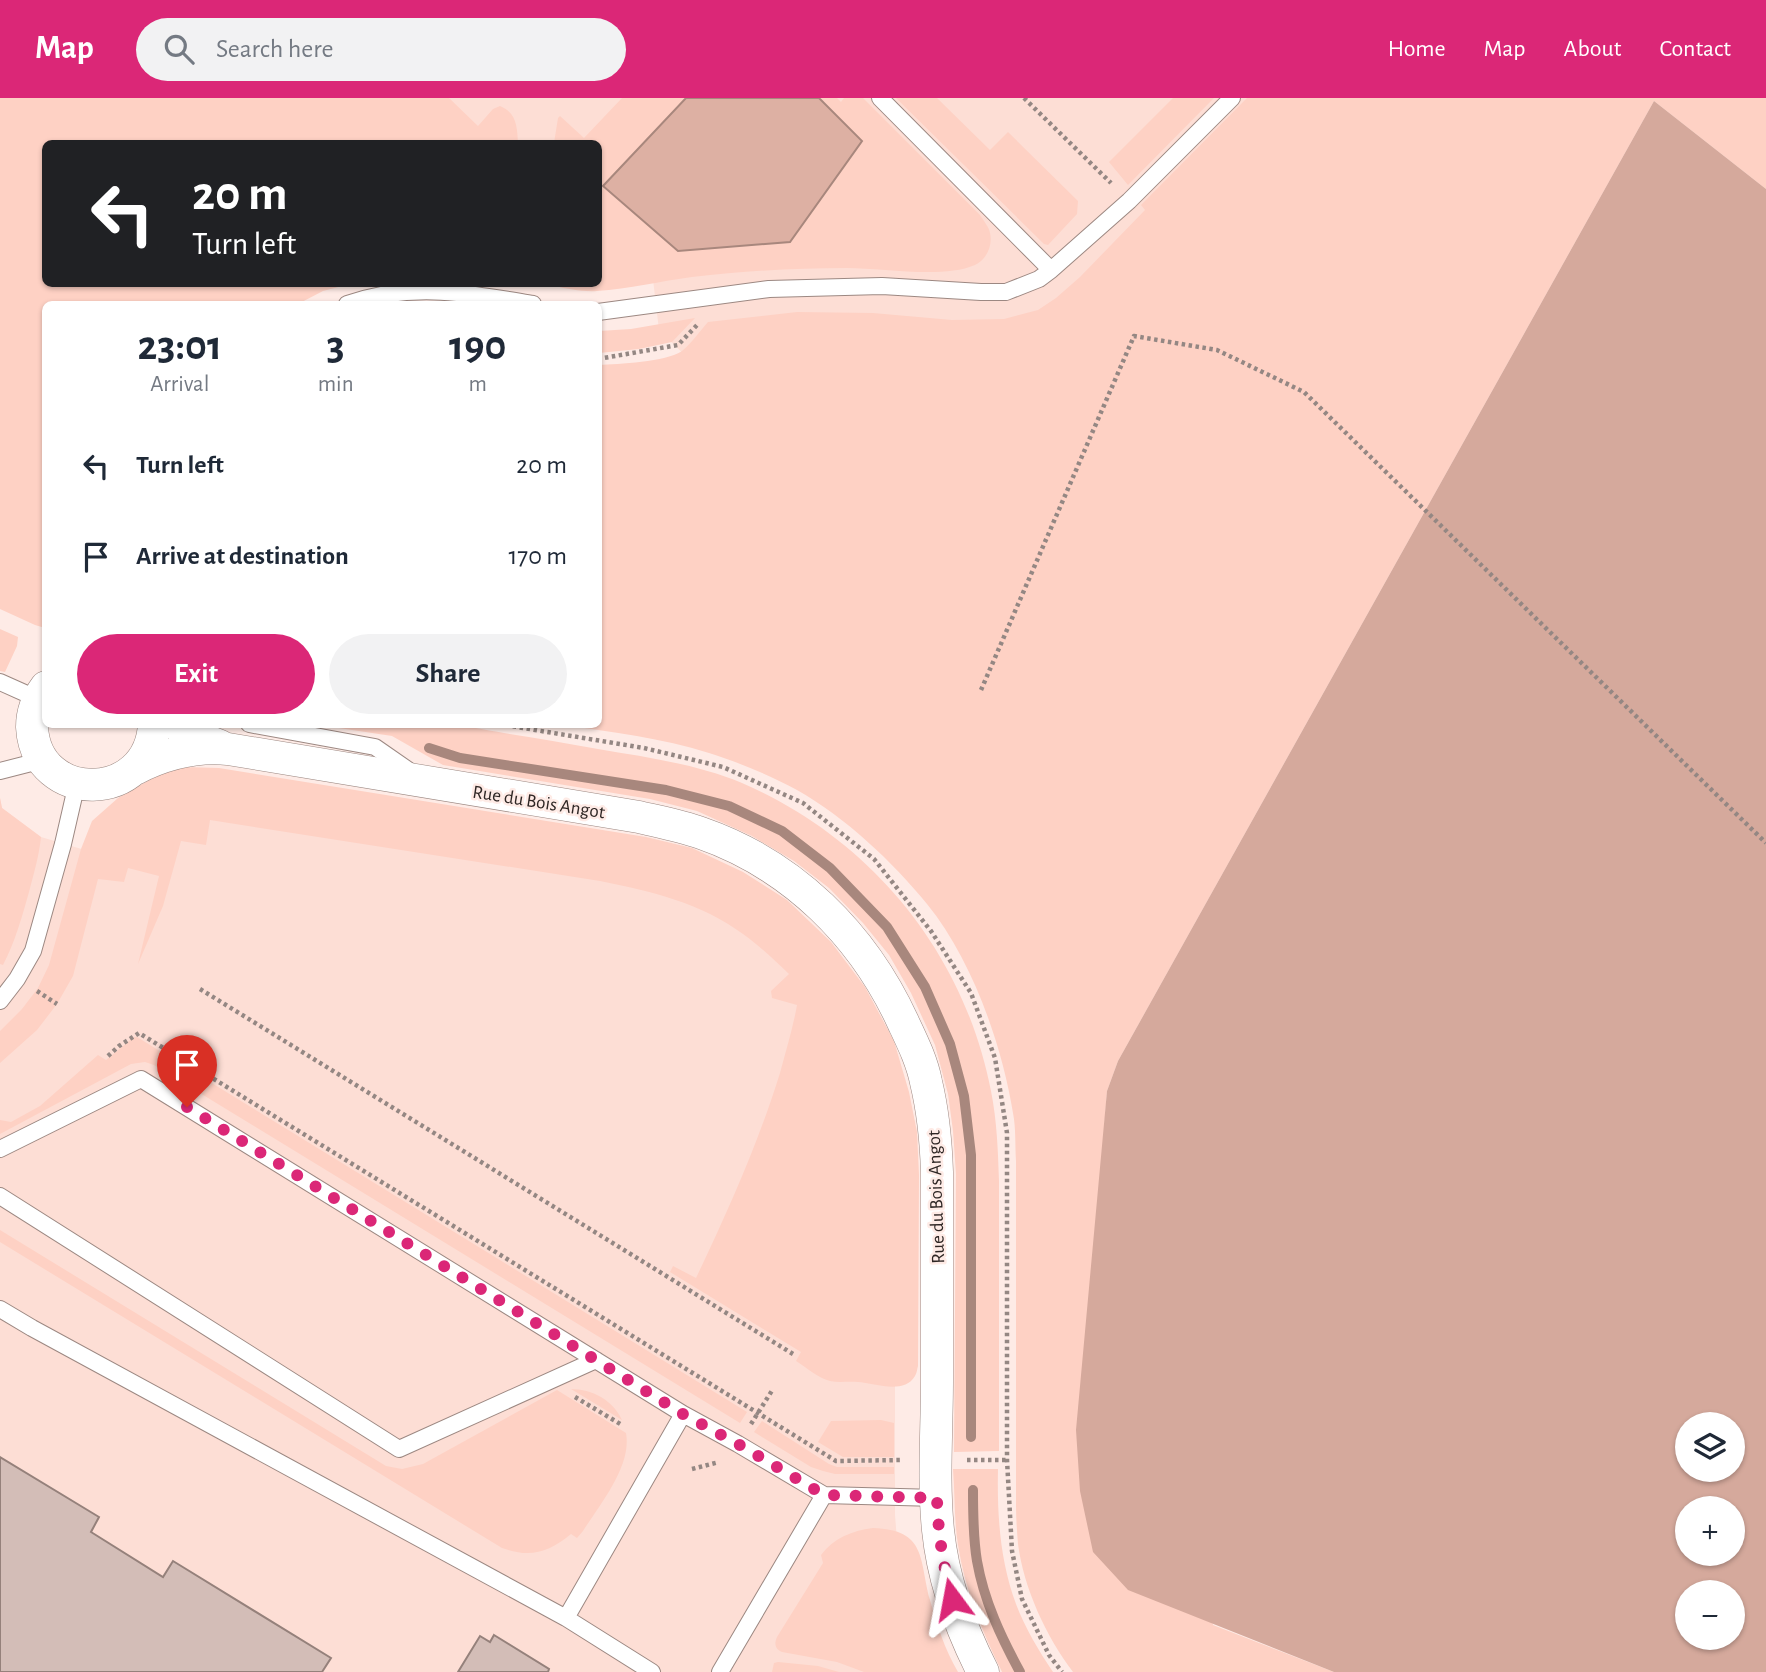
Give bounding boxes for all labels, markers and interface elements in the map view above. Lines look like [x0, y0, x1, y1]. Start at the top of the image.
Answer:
search box [136, 18, 626, 81]
icon: search [160, 30, 198, 68]
text: Map [35, 32, 94, 65]
text: Search here [216, 36, 334, 62]
text: Home [1388, 37, 1446, 61]
text: Map [1484, 37, 1526, 61]
text: About [1564, 37, 1621, 61]
text: Contact [1659, 37, 1731, 61]
icon: left [77, 168, 168, 259]
text: 20 m [192, 170, 288, 219]
text: Turn left [192, 228, 296, 260]
text: 23:01 [138, 325, 222, 367]
text: 3 [327, 325, 345, 367]
text: 190 [449, 325, 506, 367]
text: Arrival [150, 373, 209, 396]
text: min [318, 373, 354, 396]
text: m [469, 373, 487, 396]
icon: left [77, 447, 115, 485]
text: Turn left [136, 452, 224, 478]
text: 20 m [516, 452, 567, 478]
icon: arrive [77, 538, 115, 576]
text: Arrive at destination [136, 543, 349, 569]
text: 170 m [508, 543, 567, 569]
button: Exit [77, 634, 315, 714]
button: Share [329, 634, 567, 714]
street label: Rue du Bois Angot [471, 783, 606, 822]
pin [157, 1035, 217, 1107]
icon: arrive [168, 1046, 206, 1084]
street label: Rue du Bois Angot [925, 1130, 948, 1264]
map controls [1675, 1412, 1745, 1650]
button: layers [1675, 1412, 1745, 1482]
button: + [1675, 1496, 1745, 1566]
position arrow [915, 1562, 989, 1636]
button: − [1675, 1580, 1745, 1650]

